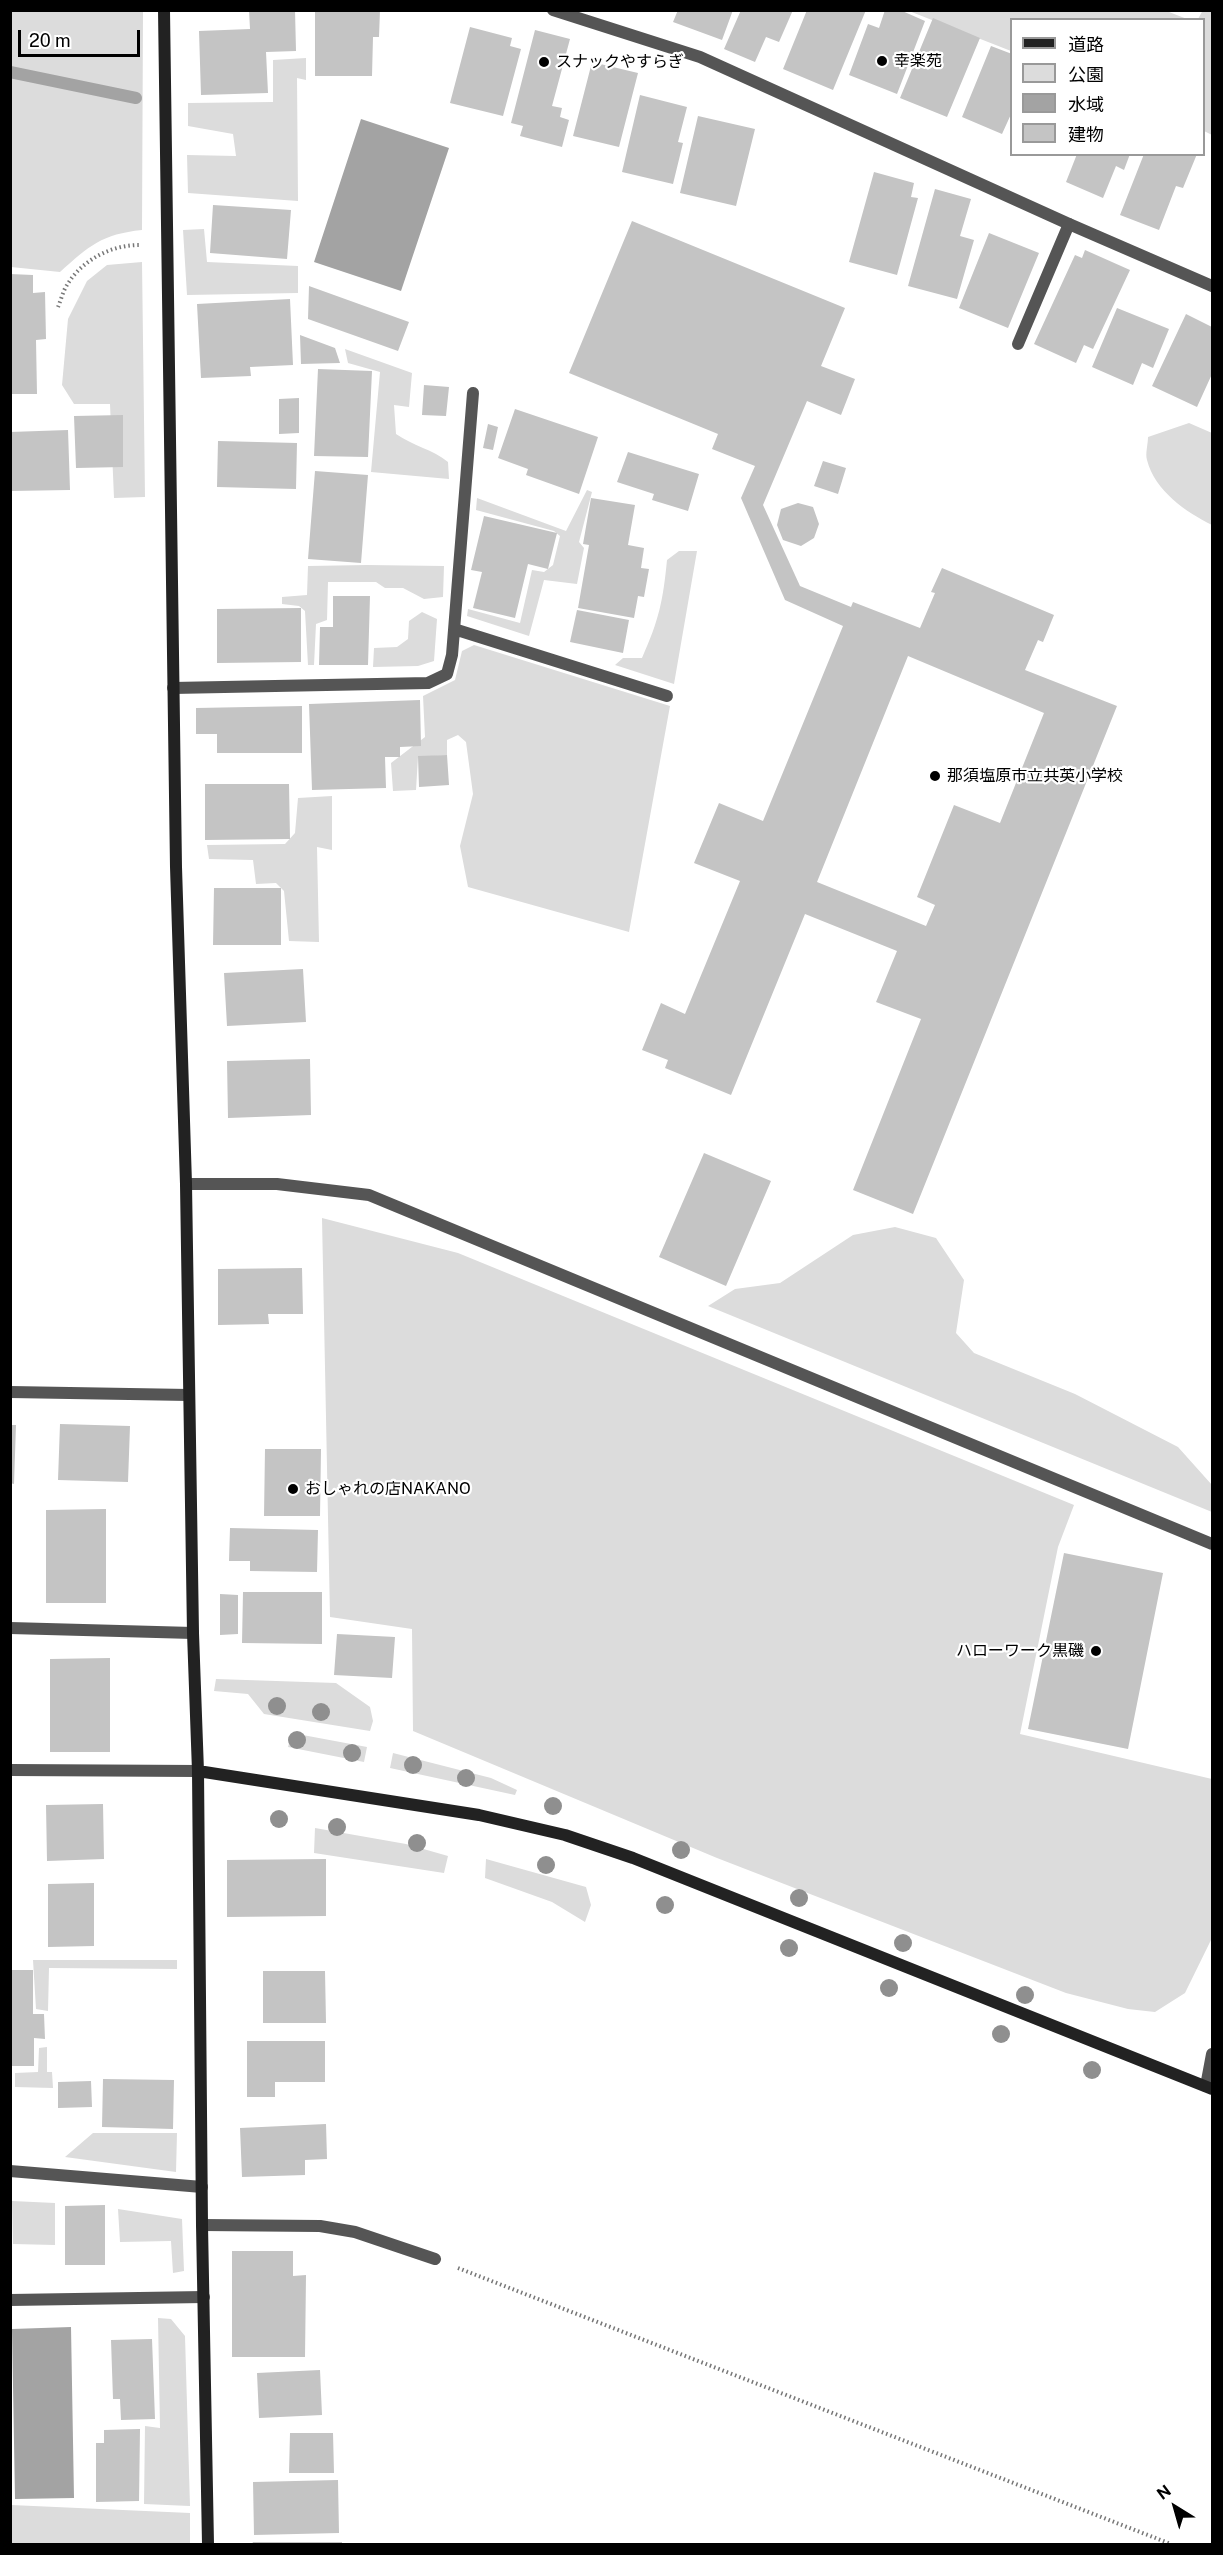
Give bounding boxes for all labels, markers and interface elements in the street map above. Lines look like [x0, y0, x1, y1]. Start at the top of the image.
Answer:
scale bar [21, 18, 142, 56]
legend [1010, 18, 1205, 156]
text: 20 m [29, 30, 71, 51]
text: 道路 [1068, 34, 1104, 55]
place label: 幸楽苑 [894, 51, 942, 71]
place label: スナックやすらぎ [556, 52, 684, 72]
marker: 幸楽苑 [875, 54, 889, 68]
marker: スナックやすらぎ [537, 55, 551, 69]
text: 公園 [1068, 64, 1104, 85]
text: 水域 [1068, 94, 1104, 115]
text: 建物 [1068, 124, 1104, 145]
place label: 那須塩原市立共英小学校 [947, 766, 1123, 786]
marker: 那須塩原市立共英小学校 [928, 769, 942, 783]
place label: おしゃれの店NAKANO [305, 1479, 471, 1499]
marker: おしゃれの店NAKANO [286, 1482, 300, 1496]
place label: ハローワーク黒磯 [956, 1641, 1084, 1661]
marker: ハローワーク黒磯 [1089, 1644, 1103, 1658]
north arrow [1145, 2477, 1205, 2537]
text: N [1153, 2481, 1175, 2504]

